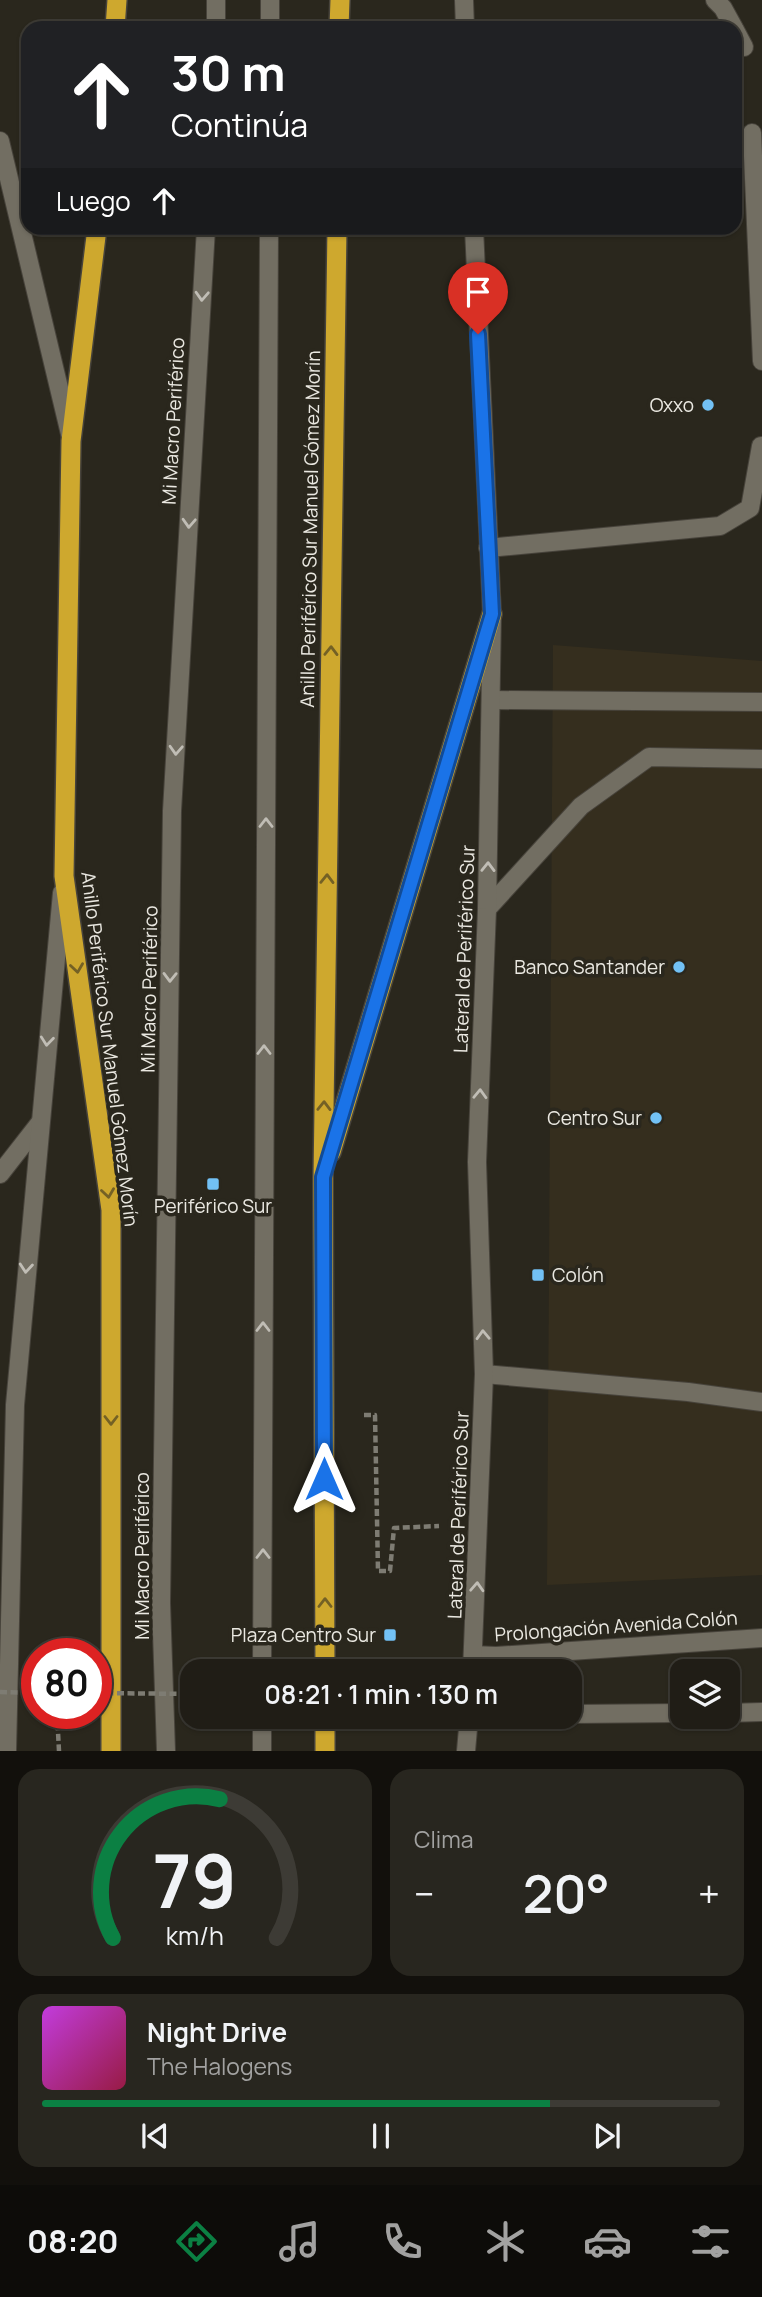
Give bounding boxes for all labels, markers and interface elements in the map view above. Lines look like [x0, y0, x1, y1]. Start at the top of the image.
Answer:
text: 30 m [171, 39, 286, 106]
icon: ahead [56, 49, 147, 140]
text: Continúa [171, 103, 308, 147]
icon: ahead [145, 182, 183, 220]
text: Luego [56, 183, 131, 219]
pin [448, 262, 508, 334]
icon: arrive [459, 273, 497, 311]
one-way arrow [194, 290, 209, 301]
street label: Mi Macro Periférico [156, 337, 190, 505]
street label: Anillo Periférico Sur Manuel Gómez Morín [294, 350, 326, 708]
place label: Oxxo [650, 392, 694, 418]
marker: Oxxo [700, 397, 716, 413]
one-way arrow [181, 518, 196, 529]
one-way arrow [323, 645, 338, 656]
one-way arrow [168, 745, 183, 756]
one-way arrow [258, 817, 274, 827]
street label: Lateral de Periférico Sur [447, 844, 481, 1053]
one-way arrow [480, 861, 496, 872]
street label: Anillo Periférico Sur Manuel Gómez Morín [75, 870, 145, 1228]
one-way arrow [320, 873, 335, 884]
street label: Mi Macro Periférico [135, 905, 163, 1073]
place label: Banco Santander [514, 954, 665, 980]
marker: Banco Santander [671, 959, 687, 975]
one-way arrow [69, 962, 84, 974]
one-way arrow [162, 973, 178, 983]
one-way arrow [40, 1036, 55, 1047]
one-way arrow [256, 1044, 272, 1055]
one-way arrow [472, 1088, 487, 1099]
one-way arrow [316, 1100, 332, 1111]
place label: Centro Sur [547, 1105, 642, 1131]
marker: Centro Sur [648, 1110, 664, 1126]
marker: Periférico Sur [205, 1176, 221, 1192]
one-way arrow [101, 1187, 116, 1199]
place label: Periférico Sur [154, 1193, 272, 1219]
one-way arrow [19, 1262, 34, 1274]
place label: Colón [552, 1262, 604, 1288]
marker: Colón [530, 1267, 546, 1283]
one-way arrow [255, 1321, 271, 1331]
one-way arrow [476, 1329, 491, 1340]
street label: Lateral de Periférico Sur [441, 1410, 475, 1619]
one-way arrow [103, 1416, 119, 1426]
position arrow [287, 1442, 361, 1516]
street label: Mi Macro Periférico [129, 1472, 155, 1640]
one-way arrow [255, 1548, 271, 1559]
one-way arrow [469, 1581, 484, 1592]
one-way arrow [317, 1597, 333, 1608]
street label: Prolongación Avenida Colón [494, 1605, 738, 1647]
place label: Plaza Centro Sur [231, 1622, 376, 1648]
marker: Plaza Centro Sur [382, 1627, 398, 1643]
speed limit sign: 80 [21, 1638, 112, 1729]
map controls [670, 1659, 740, 1729]
button: layers [670, 1659, 740, 1729]
text: 08:21 · 1 min · 130 m [264, 1676, 498, 1712]
text: Clima [414, 1823, 473, 1855]
text: 79 [153, 1831, 237, 1931]
text: 20° [523, 1858, 610, 1929]
text: − [414, 1867, 435, 1919]
text: + [698, 1867, 720, 1919]
text: km/h [166, 1918, 224, 1953]
text: Night Drive [147, 2014, 287, 2050]
text: The Halogens [147, 2050, 292, 2082]
icon: previous [136, 2117, 174, 2155]
icon: pause [362, 2117, 400, 2155]
icon: next [588, 2117, 626, 2155]
icon: directions [172, 2217, 221, 2266]
icon: music [275, 2217, 324, 2266]
icon: phone [378, 2217, 427, 2266]
icon: climate [481, 2217, 530, 2266]
icon: car [583, 2217, 632, 2266]
icon: filters [686, 2217, 735, 2266]
text: 08:20 [27, 2219, 119, 2263]

